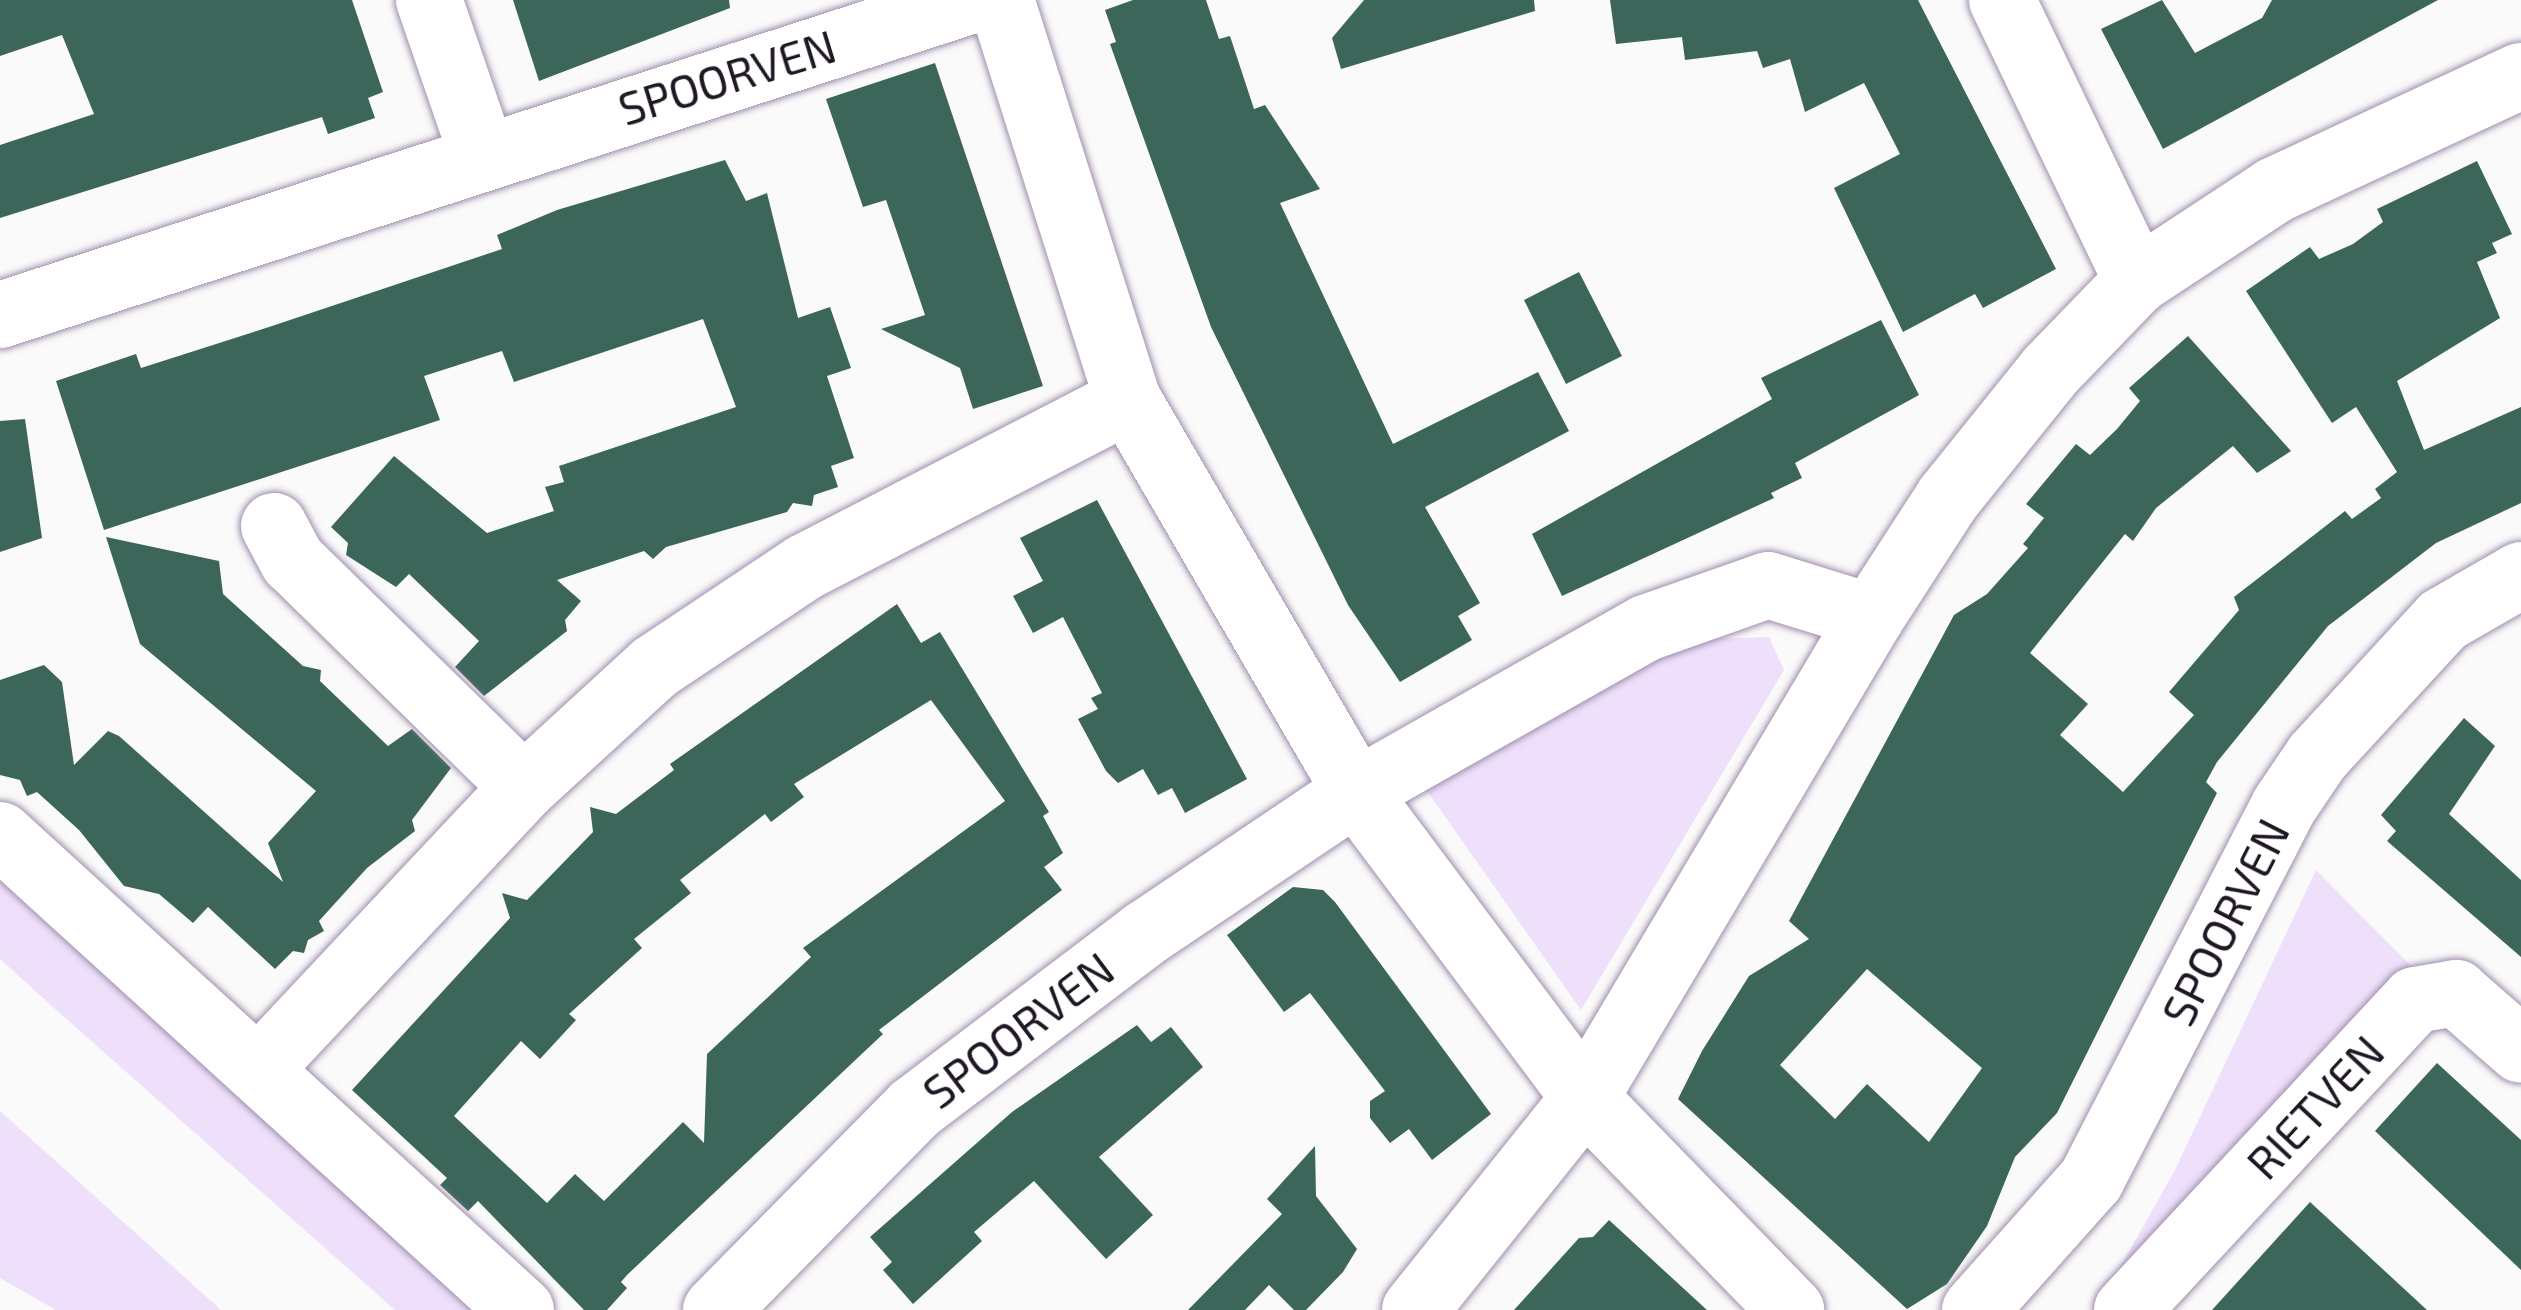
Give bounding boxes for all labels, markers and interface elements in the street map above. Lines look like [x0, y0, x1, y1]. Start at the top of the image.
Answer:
street label: SPOORVEN [612, 18, 842, 136]
street label: SPOORVEN [2150, 810, 2300, 1034]
street label: SPOORVEN [912, 941, 1124, 1119]
street label: RIETVEN [2235, 1024, 2395, 1190]

